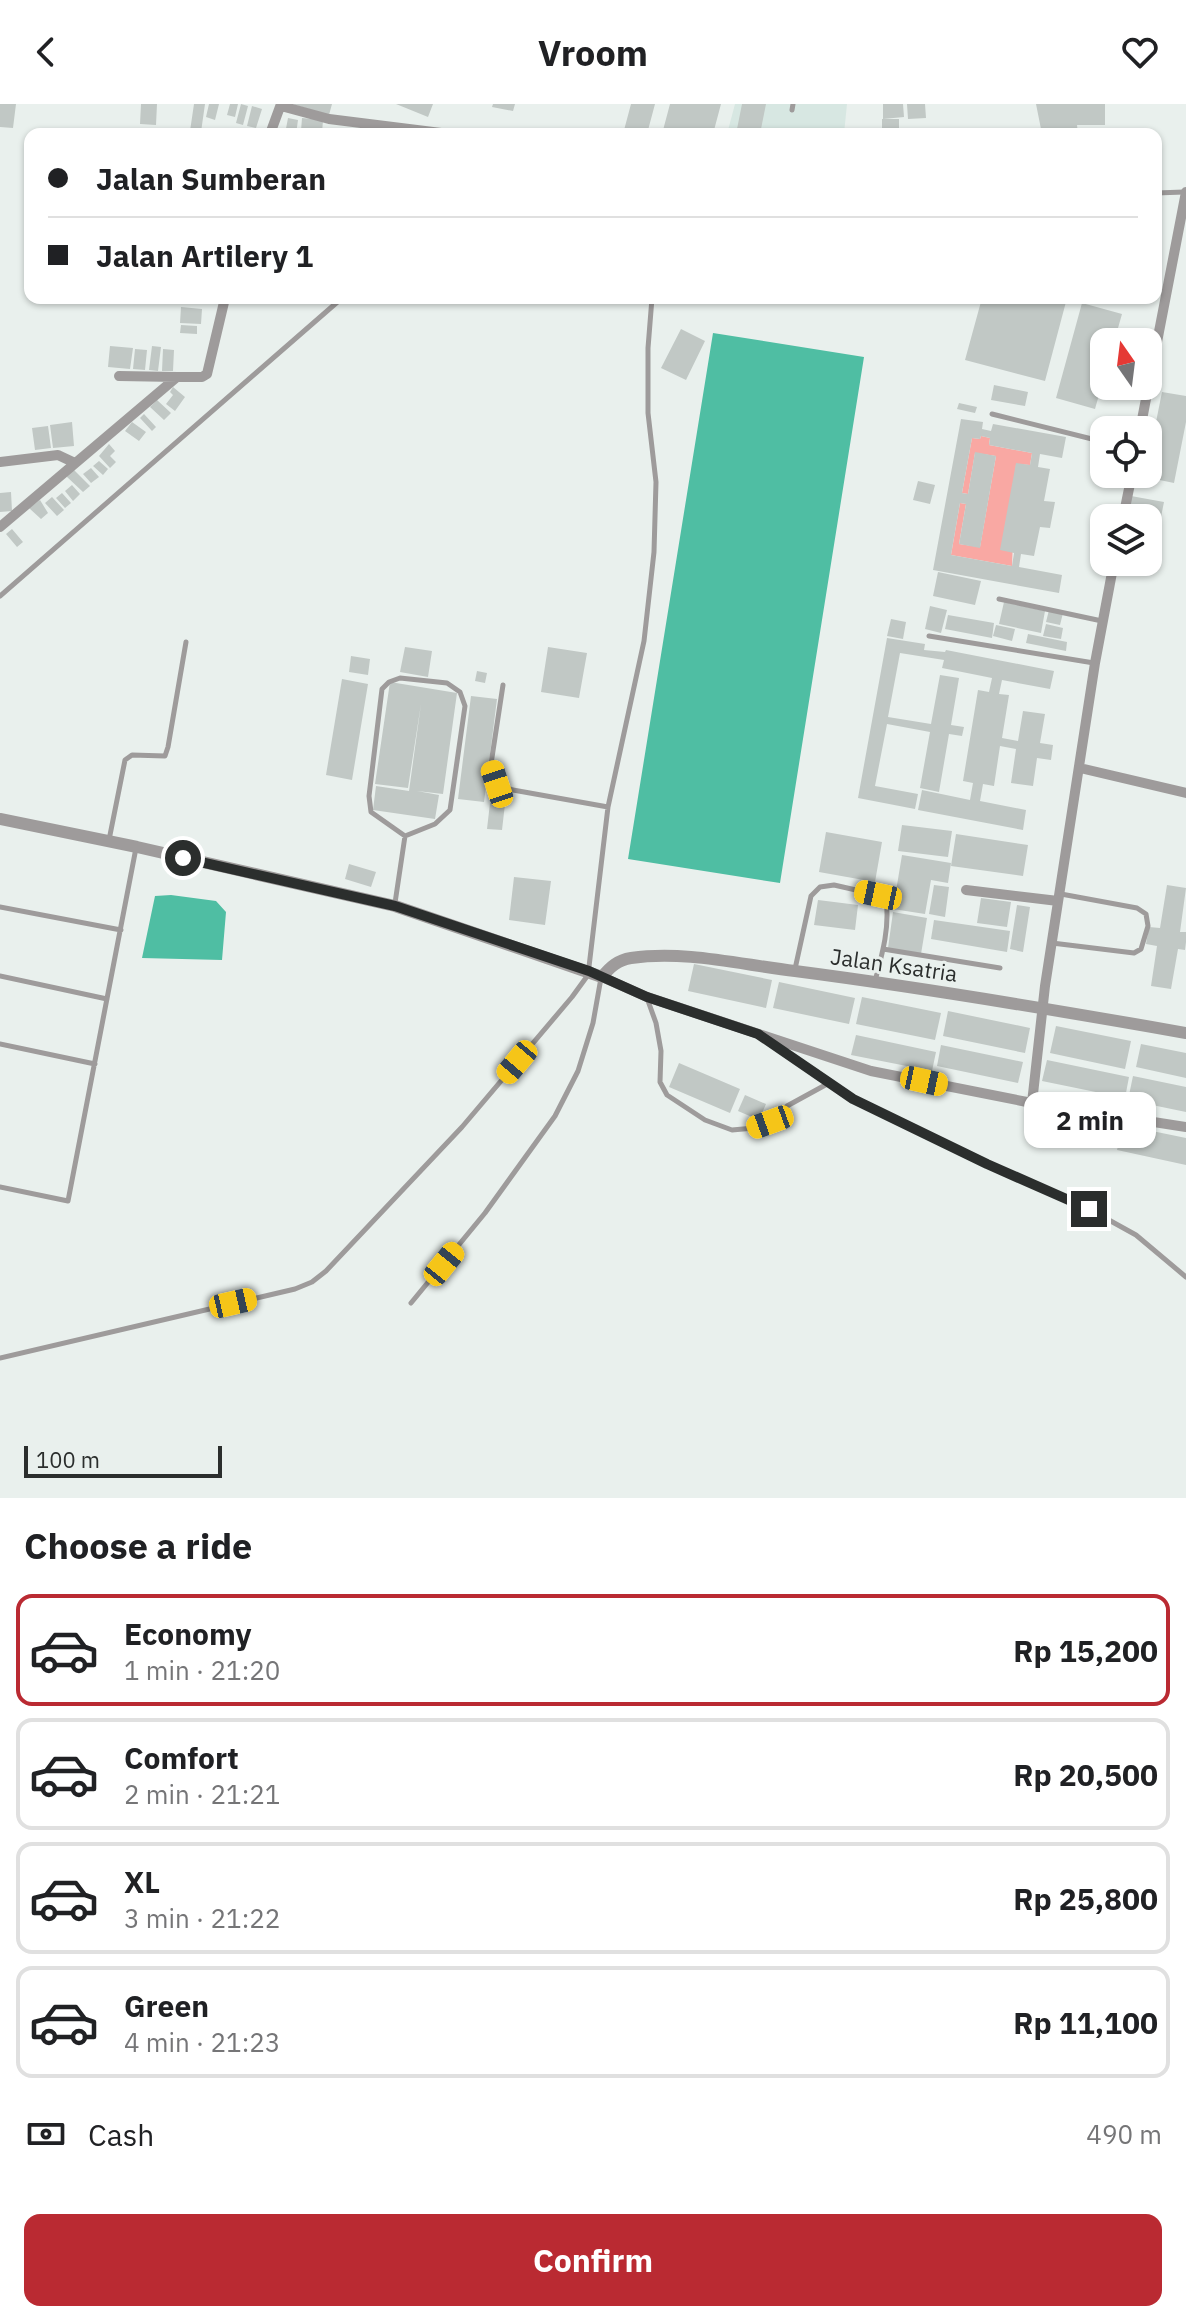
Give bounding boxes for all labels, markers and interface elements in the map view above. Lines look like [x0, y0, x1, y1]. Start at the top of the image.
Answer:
text: Vroom [538, 29, 648, 76]
icon: back [24, 30, 68, 74]
icon: heart [1118, 30, 1162, 74]
text: Jalan Sumberan [96, 159, 326, 198]
text: Jalan Artilery 1 [96, 236, 313, 275]
north arrow [1090, 328, 1162, 400]
map controls [1090, 328, 1162, 576]
button: locate [1090, 416, 1162, 488]
button: layers [1090, 504, 1162, 576]
car [478, 757, 516, 811]
route start [165, 840, 201, 876]
car [852, 878, 904, 912]
street label: Jalan Ksatria [829, 941, 960, 988]
car [492, 1036, 542, 1088]
car [898, 1064, 950, 1098]
callout: 2 min [1023, 1093, 1155, 1149]
car [743, 1103, 797, 1141]
text: 2 min [1056, 1103, 1124, 1137]
route end [1071, 1191, 1107, 1227]
car [420, 1238, 468, 1290]
car [207, 1286, 259, 1320]
scale bar [24, 1442, 222, 1478]
text: 100 m [36, 1445, 100, 1474]
text: Choose a ride [24, 1522, 252, 1569]
icon: car [28, 1614, 100, 1686]
text: Economy [124, 1614, 252, 1653]
text: Rp 15,200 [1013, 1631, 1158, 1670]
text: 1 min · 21:20 [124, 1653, 280, 1687]
icon: car [28, 1738, 100, 1810]
text: Comfort [124, 1738, 239, 1777]
text: Rp 20,500 [1013, 1755, 1158, 1794]
text: 2 min · 21:21 [124, 1777, 280, 1811]
icon: car [28, 1862, 100, 1934]
text: XL [124, 1862, 160, 1901]
text: Rp 25,800 [1013, 1879, 1158, 1918]
text: 3 min · 21:22 [124, 1901, 280, 1935]
icon: car [28, 1986, 100, 2058]
text: Green [124, 1986, 209, 2025]
text: Rp 11,100 [1013, 2003, 1158, 2042]
text: 4 min · 21:23 [124, 2025, 280, 2059]
icon: cash [24, 2112, 68, 2156]
text: Cash [88, 2115, 154, 2154]
text: 490 m [1086, 2117, 1162, 2151]
button: Confirm [24, 2214, 1162, 2306]

